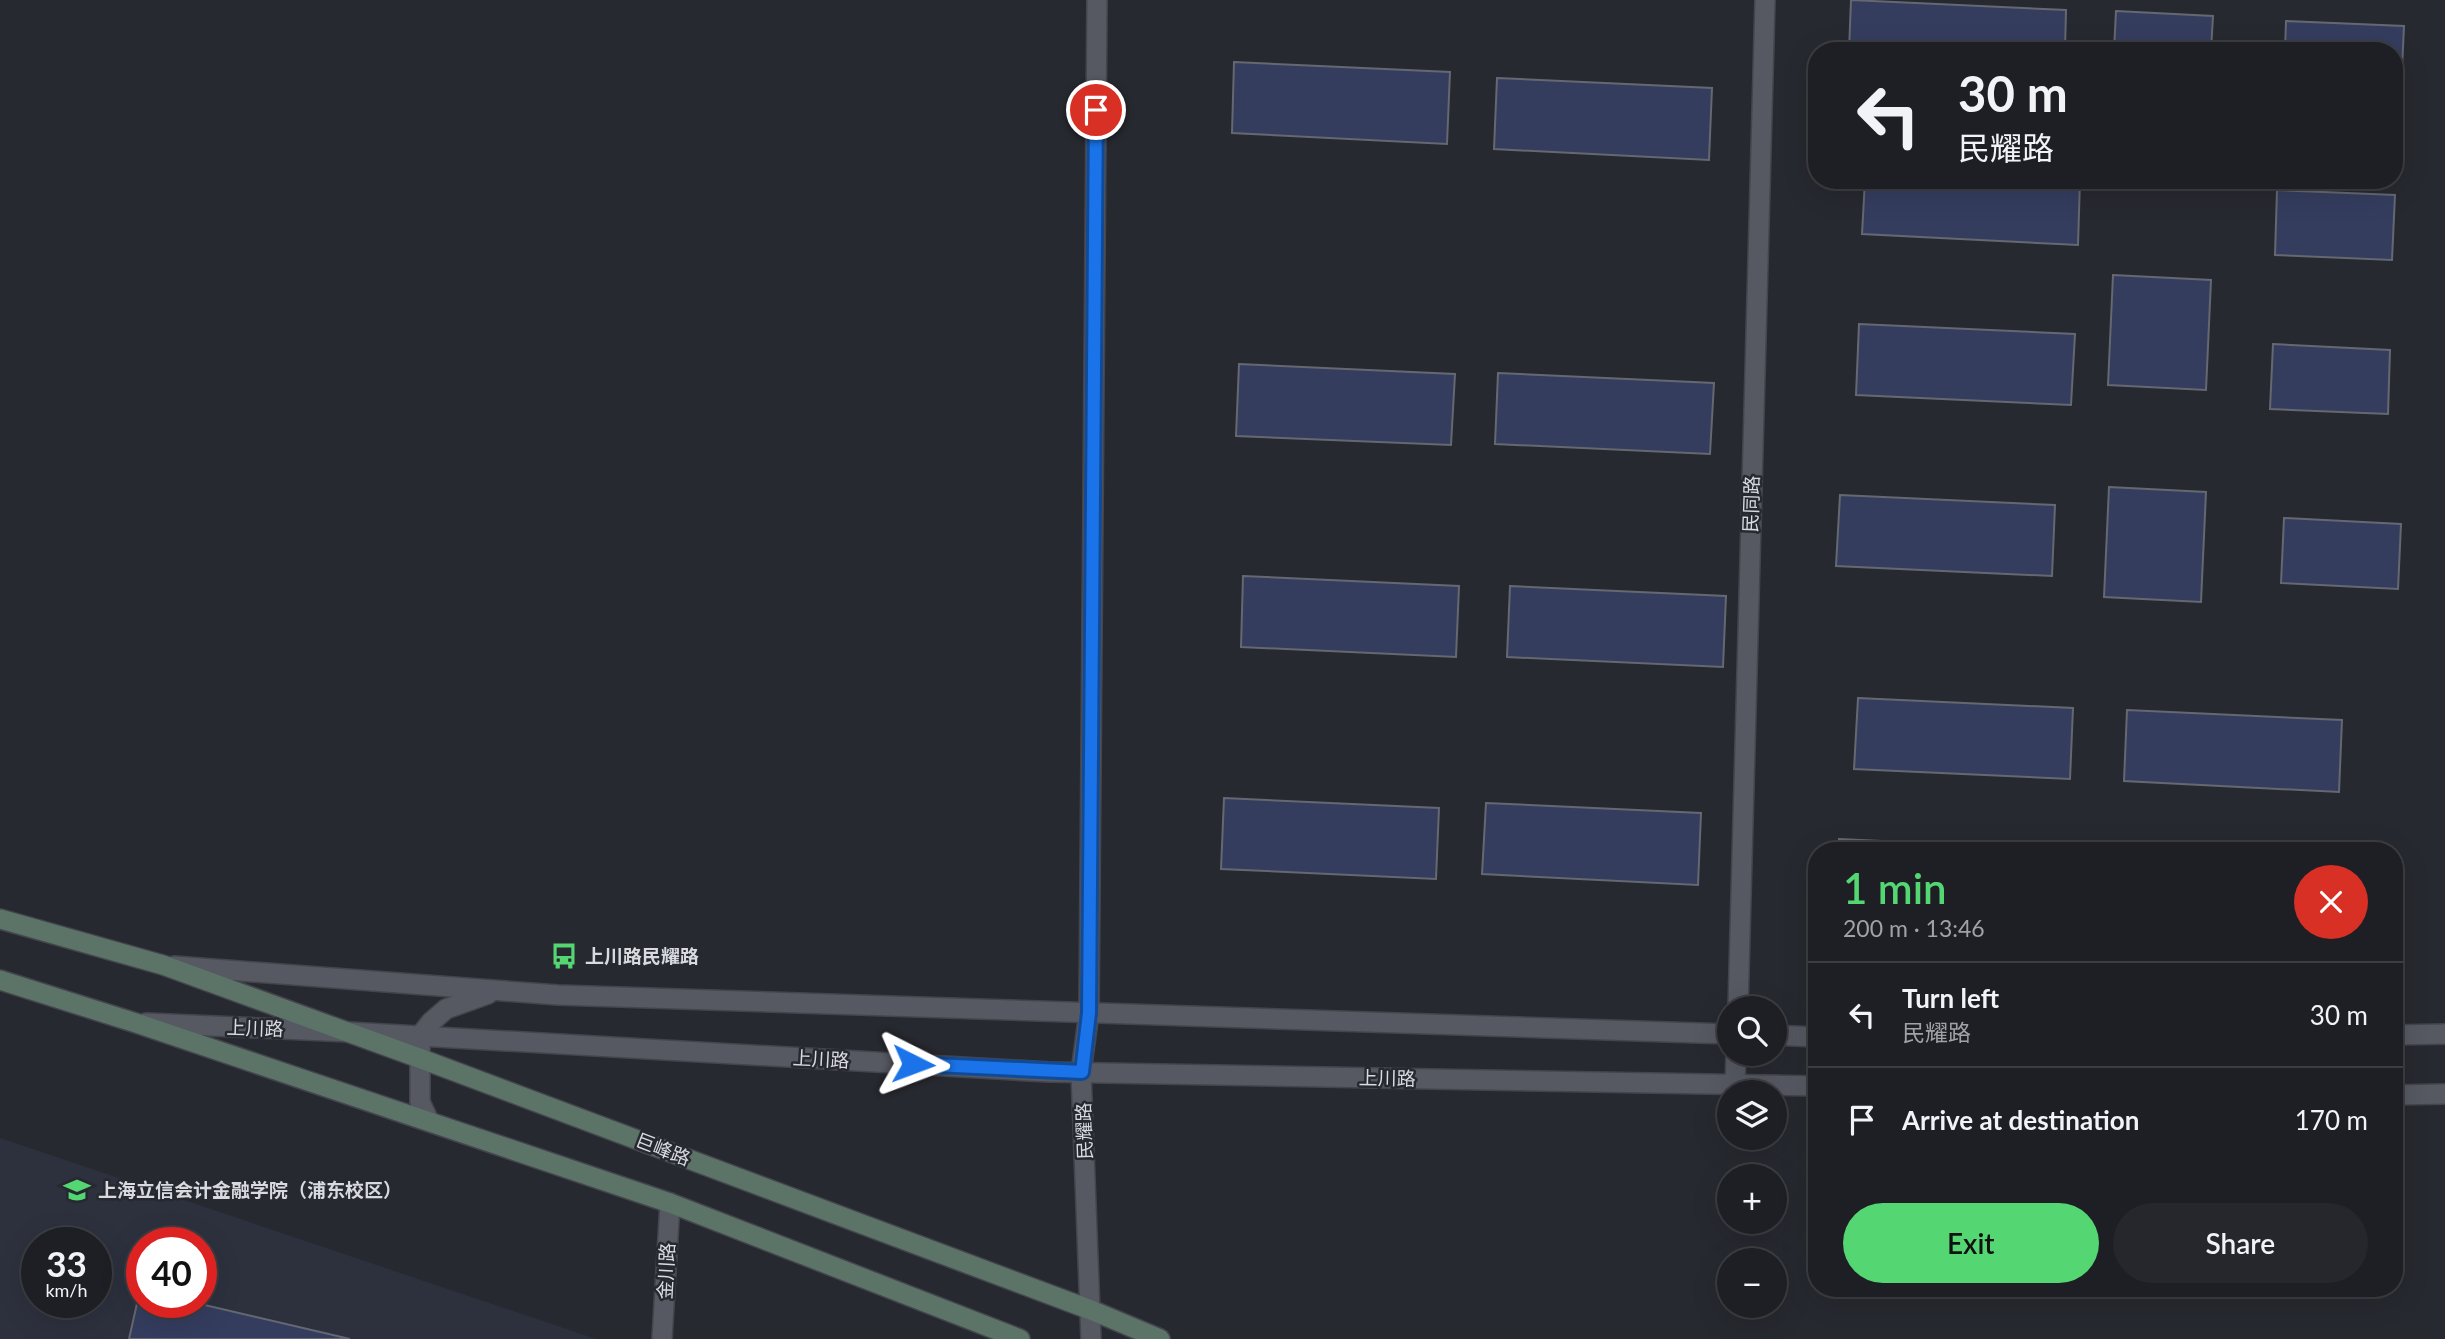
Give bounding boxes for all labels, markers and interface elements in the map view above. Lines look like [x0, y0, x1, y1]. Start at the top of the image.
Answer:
text: 30 m [1958, 64, 2068, 122]
icon: left [1843, 70, 1934, 161]
pin [1066, 80, 1126, 140]
icon: arrive [1077, 91, 1115, 129]
text: 民耀路 [1958, 128, 2054, 167]
street label: 民同路 [1738, 475, 1763, 533]
text: 1 min [1843, 863, 1947, 913]
button: close [2294, 865, 2368, 939]
text: 200 m · 13:46 [1843, 914, 1985, 942]
bus stop icon: 上川路民耀路 [549, 941, 579, 971]
place label: 上川路民耀路 [585, 944, 699, 967]
text: Turn left [1902, 982, 1999, 1014]
map controls [1717, 996, 1787, 1318]
button: search [1717, 996, 1787, 1066]
icon: left [1843, 996, 1881, 1034]
text: 30 m [2310, 999, 2368, 1031]
street label: 上川路 [226, 1015, 284, 1040]
text: 民耀路 [1902, 1018, 1971, 1046]
position arrow [876, 1027, 950, 1101]
street label: 上川路 [792, 1046, 850, 1071]
street label: 上川路 [1358, 1066, 1416, 1089]
button: layers [1717, 1080, 1787, 1150]
icon: arrive [1843, 1101, 1881, 1139]
street label: 民耀路 [1071, 1102, 1096, 1160]
text: Arrive at destination [1902, 1104, 2139, 1136]
text: 170 m [2295, 1104, 2368, 1136]
street label: 巨峰路 [632, 1128, 694, 1169]
button: + [1717, 1164, 1787, 1234]
school or university icon: 上海立信会计金融学院（浦东校区） [62, 1175, 92, 1205]
place label: 上海立信会计金融学院（浦东校区） [98, 1178, 402, 1201]
button: Exit [1843, 1203, 2099, 1283]
button: Share [2113, 1203, 2368, 1283]
speed limit sign: 40 [126, 1227, 217, 1318]
text: 33 [46, 1242, 87, 1284]
street label: 金川路 [653, 1242, 678, 1300]
button: − [1717, 1248, 1787, 1318]
text: km/h [45, 1279, 88, 1301]

